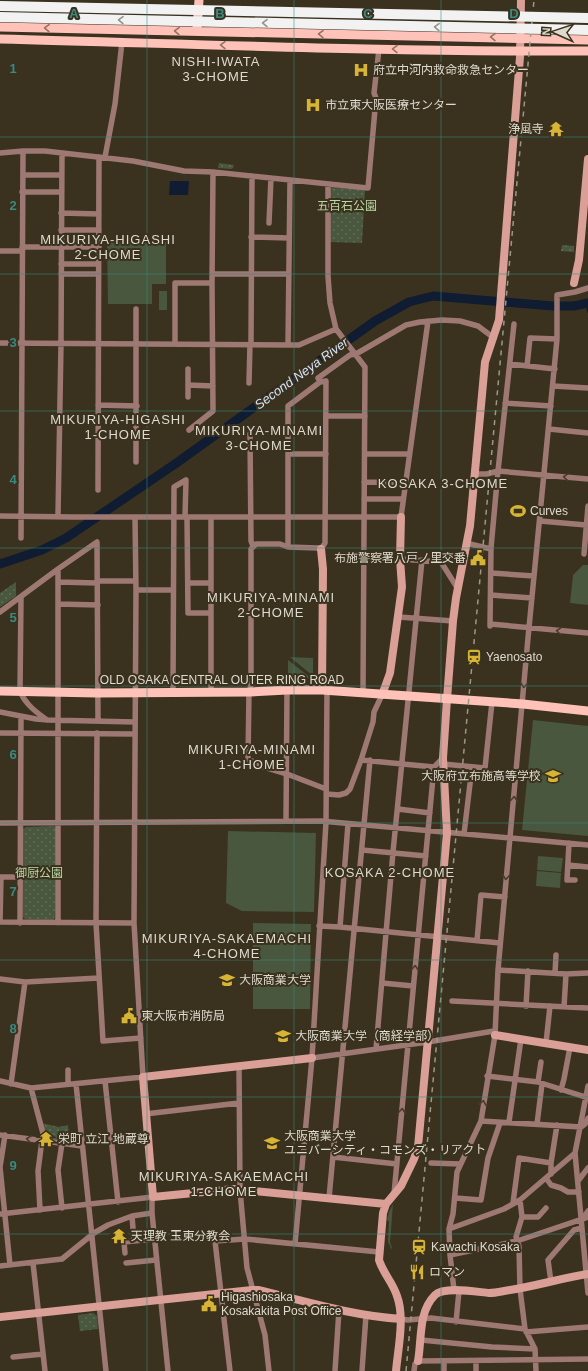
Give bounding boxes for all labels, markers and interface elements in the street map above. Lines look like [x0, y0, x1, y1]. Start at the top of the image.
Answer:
text: A [69, 6, 79, 21]
text: B [215, 6, 225, 21]
text: C [363, 6, 373, 21]
text: D [509, 6, 519, 21]
north arrow [536, 12, 576, 52]
one-way arrow [118, 16, 124, 24]
one-way arrow [262, 19, 268, 27]
one-way arrow [434, 23, 440, 31]
one-way arrow [44, 24, 50, 32]
one-way arrow [174, 27, 180, 36]
text: N [540, 27, 552, 36]
one-way arrow [318, 30, 324, 38]
one-way arrow [490, 33, 496, 42]
one-way arrow [220, 41, 226, 49]
one-way arrow [392, 45, 398, 53]
district label: NISHI-IWATA 3-CHOME [172, 54, 260, 84]
text: 1 [9, 61, 17, 76]
hospital icon: 府立中河内救命救急センター [352, 61, 370, 79]
place label: 府立中河内救命救急センター [373, 63, 529, 77]
hospital icon: 市立東大阪医療センター [304, 96, 322, 114]
place label: 市立東大阪医療センター [325, 98, 457, 112]
temple icon: 浄風寺 [547, 120, 565, 138]
place label: 浄風寺 [508, 122, 544, 136]
text: 2 [9, 198, 17, 213]
park label: 五百石公園 [317, 199, 377, 213]
district label: MIKURIYA-HIGASHI 2-CHOME [40, 232, 176, 262]
water label: Second Neya River [252, 334, 352, 412]
text: 3 [9, 335, 17, 350]
district label: MIKURIYA-HIGASHI 1-CHOME [50, 412, 186, 442]
district label: MIKURIYA-MINAMI 3-CHOME [195, 423, 323, 453]
text: 4 [9, 472, 17, 487]
one-way arrow [563, 473, 569, 482]
district label: KOSAKA 3-CHOME [378, 476, 508, 491]
sports icon: Curves [509, 502, 527, 520]
place label: Curves [530, 504, 568, 518]
public building icon: 布施警察署八戸ノ里交番 [469, 549, 487, 567]
place label: 布施警察署八戸ノ里交番 [334, 551, 466, 565]
district label: MIKURIYA-MINAMI 2-CHOME [207, 590, 335, 620]
text: 5 [9, 610, 17, 625]
one-way arrow [556, 626, 562, 635]
station icon: Yaenosato [465, 648, 483, 666]
place label: Yaenosato [486, 650, 543, 664]
street label: OLD OSAKA CENTRAL OUTER RING ROAD [100, 673, 344, 687]
one-way arrow [520, 682, 529, 688]
district label: MIKURIYA-MINAMI 1-CHOME [188, 742, 316, 772]
text: 6 [9, 747, 17, 762]
school or university icon: 大阪府立布施高等学校 [544, 767, 562, 785]
place label: 大阪府立布施高等学校 [421, 769, 541, 783]
one-way arrow [509, 796, 518, 802]
district label: KOSAKA 2-CHOME [325, 865, 455, 880]
park label: 御厨公園 [15, 866, 63, 880]
one-way arrow [502, 874, 511, 880]
text: 7 [9, 884, 17, 899]
district label: MIKURIYA-SAKAEMACHI 4-CHOME [142, 931, 312, 961]
one-way arrow [410, 965, 419, 971]
school or university icon: 大阪商業大学 [218, 971, 236, 989]
place label: 大阪商業大学 [239, 973, 311, 987]
public building icon: 東大阪市消防局 [120, 1007, 138, 1025]
place label: 東大阪市消防局 [141, 1009, 225, 1023]
text: 8 [9, 1021, 17, 1036]
school or university icon: 大阪商業大学（商経学部） [274, 1027, 292, 1045]
place label: 大阪商業大学（商経学部） [295, 1029, 439, 1043]
one-way arrow [478, 1099, 487, 1106]
one-way arrow [397, 1108, 406, 1114]
place label: 大阪商業大学 ユニバーシティ・コモンズ・リアクト [284, 1129, 486, 1157]
temple icon: 栄町 立江 地蔵尊 [37, 1130, 55, 1148]
place label: 栄町 立江 地蔵尊 [58, 1132, 149, 1146]
one-way arrow [26, 1134, 32, 1143]
school or university icon: 大阪商業大学 ユニバーシティ・コモンズ・リアクト [263, 1134, 281, 1152]
text: 9 [9, 1158, 17, 1173]
district label: MIKURIYA-SAKAEMACHI 1-CHOME [139, 1169, 309, 1199]
temple icon: 天理教 玉東分教会 [110, 1227, 128, 1245]
place label: 天理教 玉東分教会 [131, 1229, 230, 1243]
station icon: Kawachi Kosaka [410, 1238, 428, 1256]
place label: Kawachi Kosaka [431, 1240, 520, 1254]
restaurant icon: ロマン [408, 1263, 426, 1281]
place label: ロマン [429, 1265, 465, 1279]
place label: Higashiosaka Kosakakita Post Office [221, 1290, 342, 1318]
public building icon: Higashiosaka Kosakakita Post Office [200, 1295, 218, 1313]

